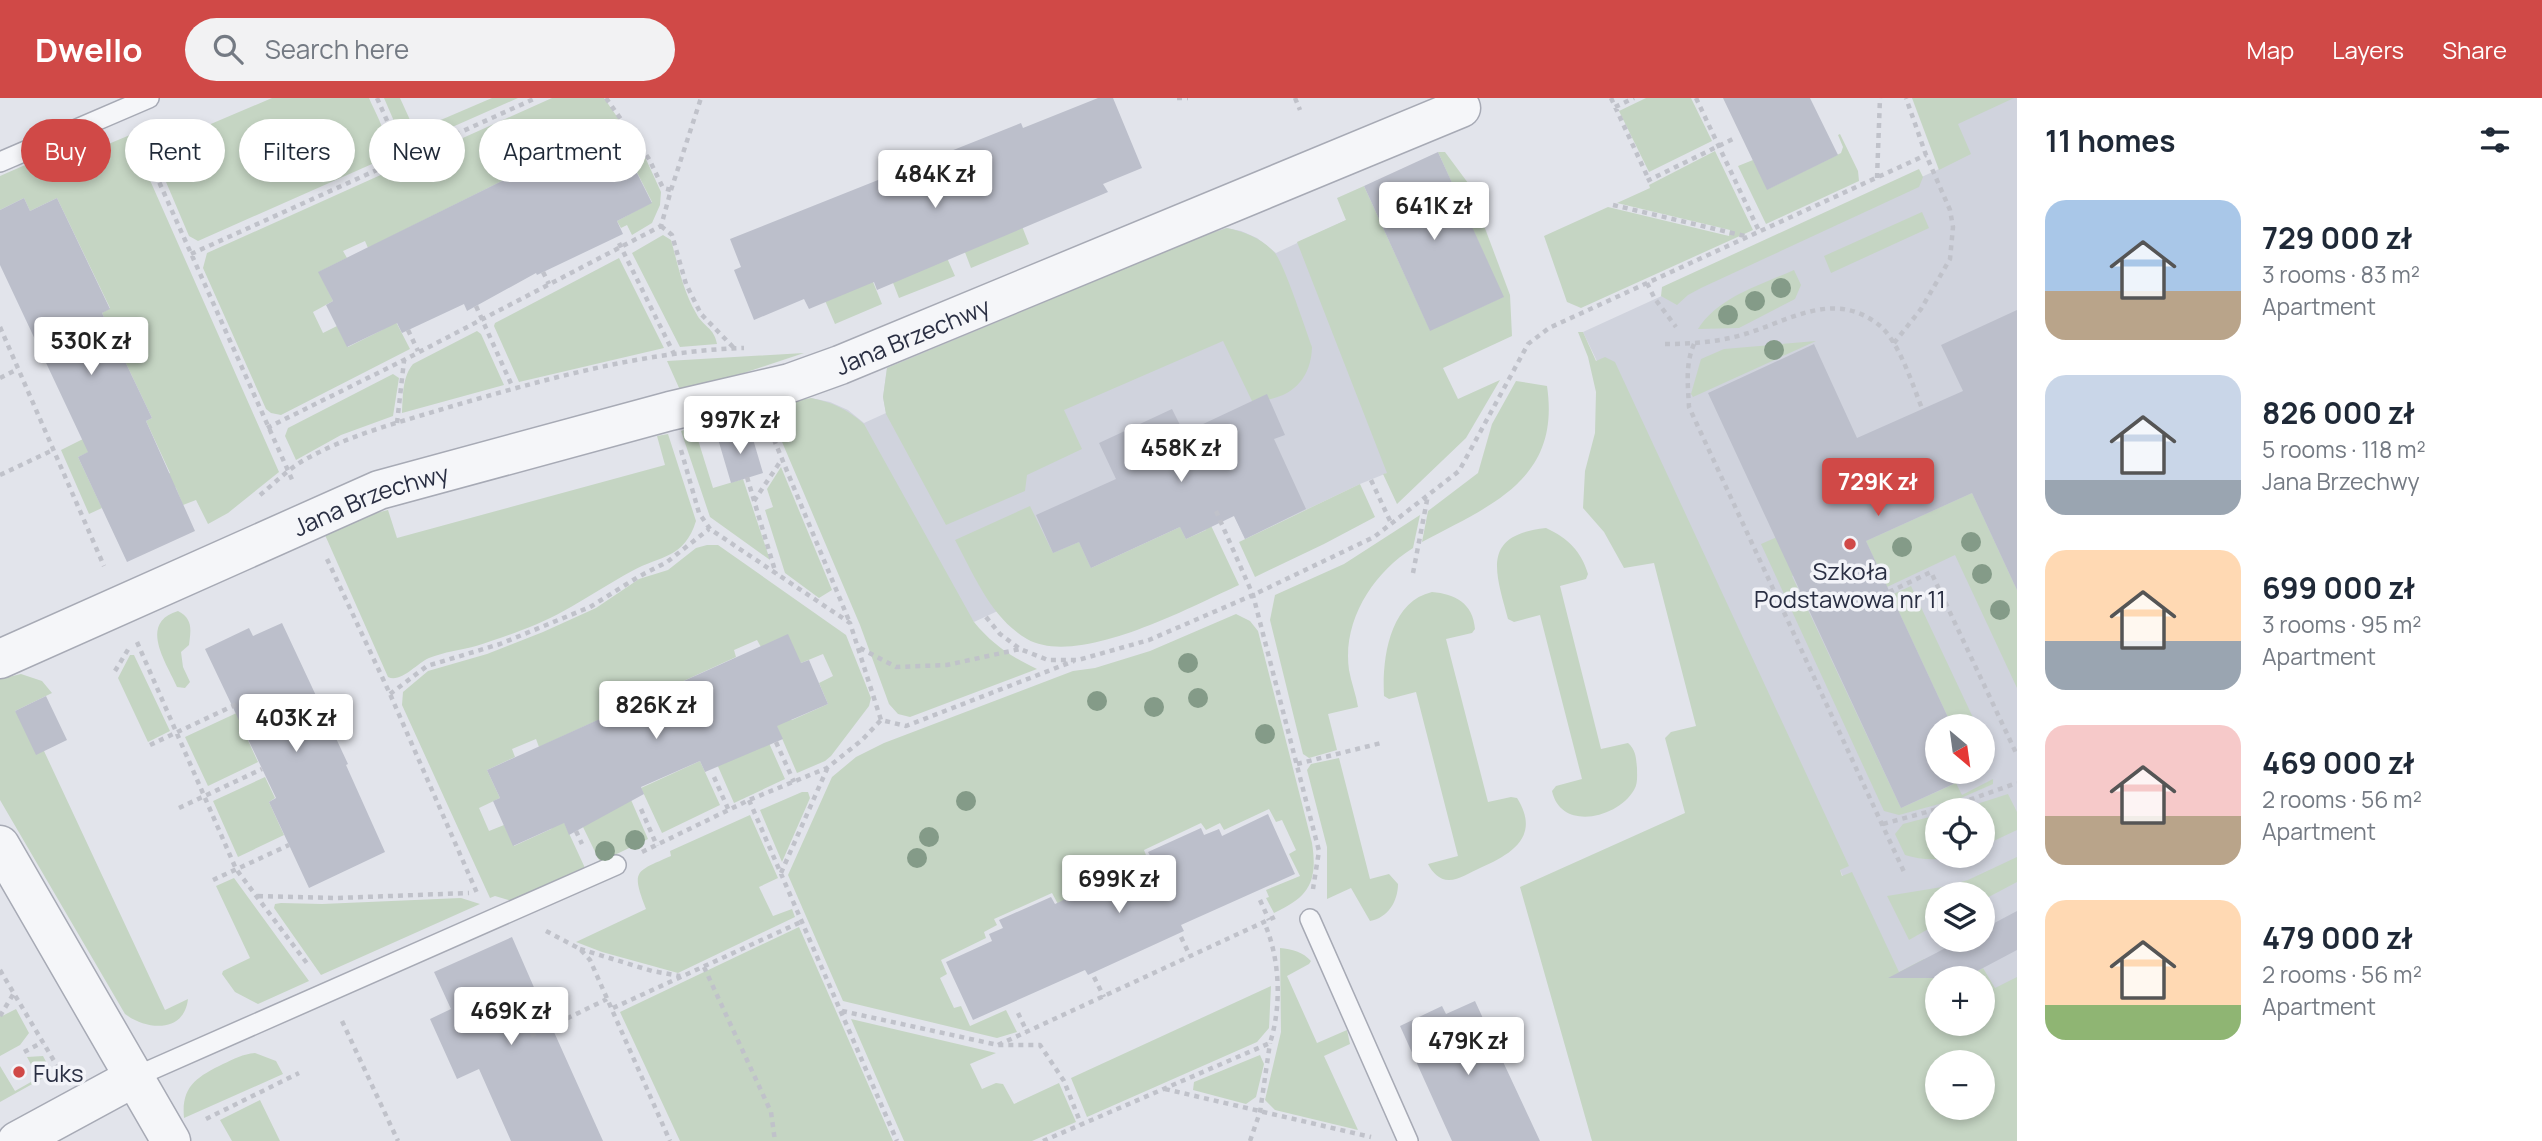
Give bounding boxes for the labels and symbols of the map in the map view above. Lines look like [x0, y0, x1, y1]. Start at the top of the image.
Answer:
pin: 484K zł [870, 150, 1000, 210]
pin: 641K zł [1369, 183, 1499, 242]
street label: Jana Brzechwy [830, 288, 995, 382]
pin: 530K zł [26, 317, 156, 377]
pin: 997K zł [675, 396, 805, 456]
pin: 458K zł [1116, 424, 1246, 484]
street label: Jana Brzechwy [287, 455, 452, 543]
pin: 729K zł [1813, 458, 1943, 518]
marker: Szkoła Podstawowa nr 11 [1842, 536, 1858, 552]
place label: Szkoła Podstawowa nr 11 [1754, 554, 1946, 615]
pin: 826K zł [591, 682, 721, 741]
pin: 403K zł [231, 694, 361, 754]
north arrow [1925, 714, 1995, 784]
pin: 699K zł [1054, 856, 1184, 915]
pin: 469K zł [446, 988, 576, 1047]
pin: 479K zł [1403, 1018, 1533, 1077]
place label: Fuks [33, 1056, 84, 1089]
marker: Fuks [11, 1064, 27, 1080]

